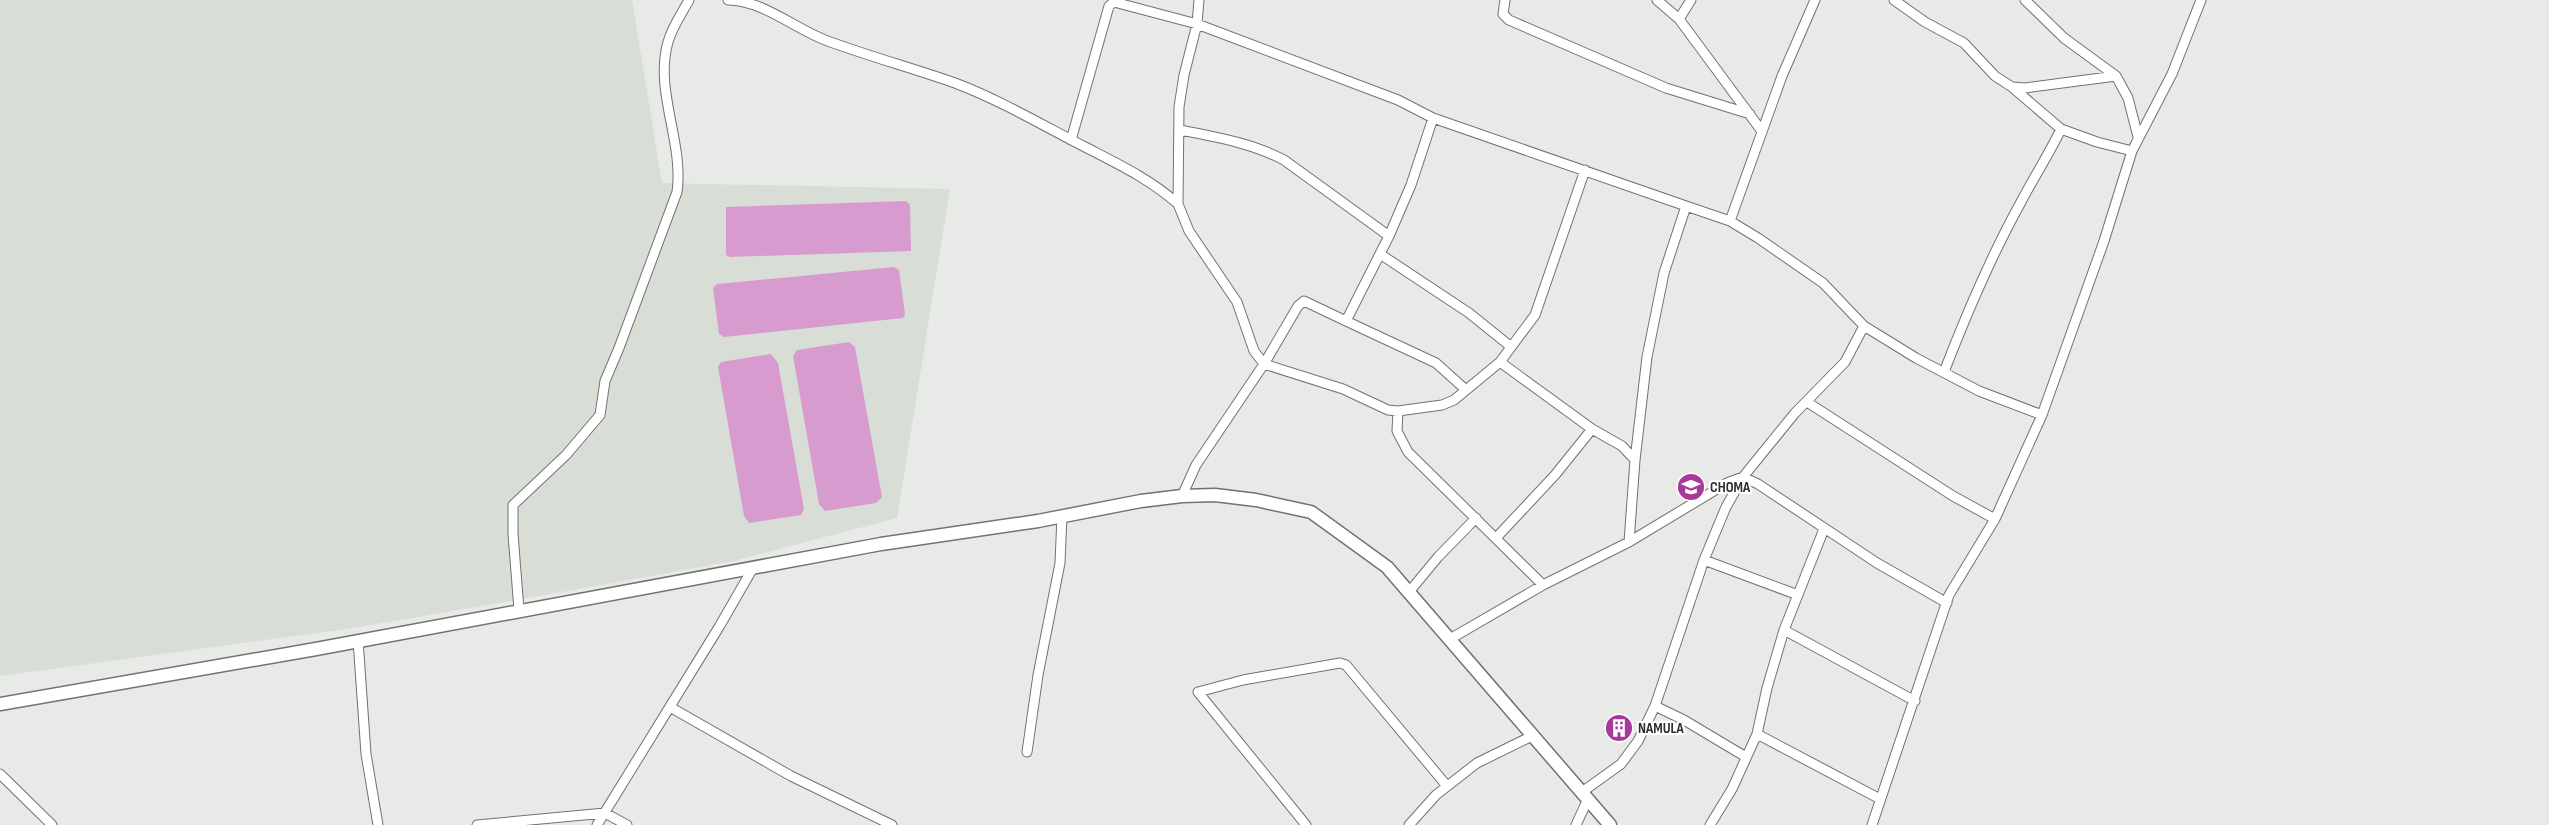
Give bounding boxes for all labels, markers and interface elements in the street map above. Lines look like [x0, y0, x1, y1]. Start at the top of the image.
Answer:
school or university icon: CHOMA [1676, 472, 1706, 502]
place label: CHOMA [1710, 478, 1751, 497]
building icon: NAMULA [1604, 713, 1634, 743]
place label: NAMULA [1638, 719, 1685, 738]

